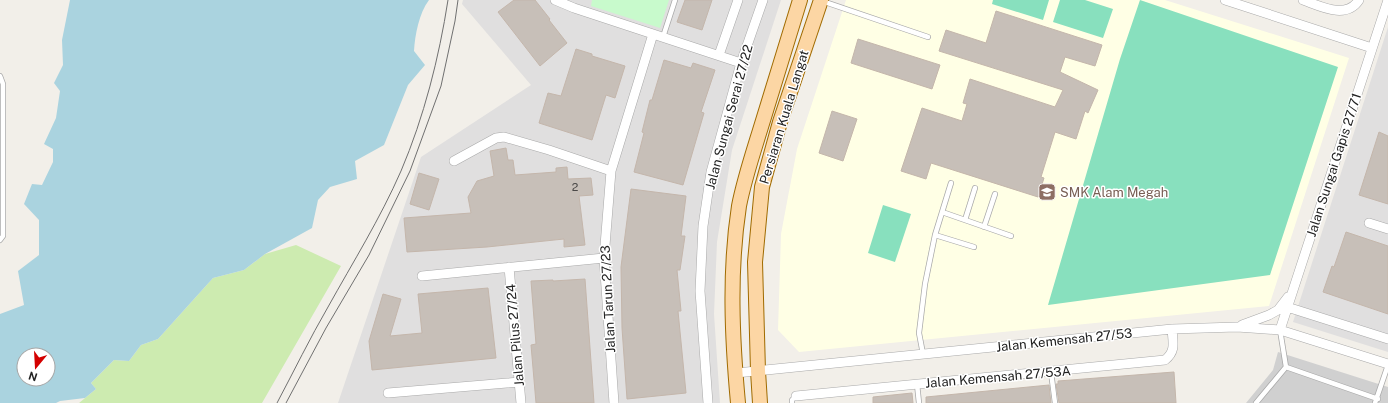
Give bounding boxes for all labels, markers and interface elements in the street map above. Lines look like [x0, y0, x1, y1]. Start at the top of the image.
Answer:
street label: Jalan Sungai Serai 27/22 [702, 43, 756, 191]
street label: Persiaran Kuala Langat [756, 48, 812, 186]
street label: Jalan Sungai Gapis 27/71 [1304, 91, 1364, 239]
house number: 2 [572, 181, 579, 193]
school or university icon: SMK Alam Megah [1037, 182, 1057, 202]
place label: SMK Alam Megah [1060, 185, 1168, 200]
street label: Jalan Tarun 27/23 [598, 245, 618, 353]
street label: Jalan Pilus 27/24 [503, 283, 527, 387]
street label: Jalan Kemensah 27/53 [995, 325, 1133, 355]
north arrow [16, 347, 56, 387]
street label: Jalan Kemensah 27/53A [925, 363, 1071, 391]
text: N [27, 369, 39, 384]

